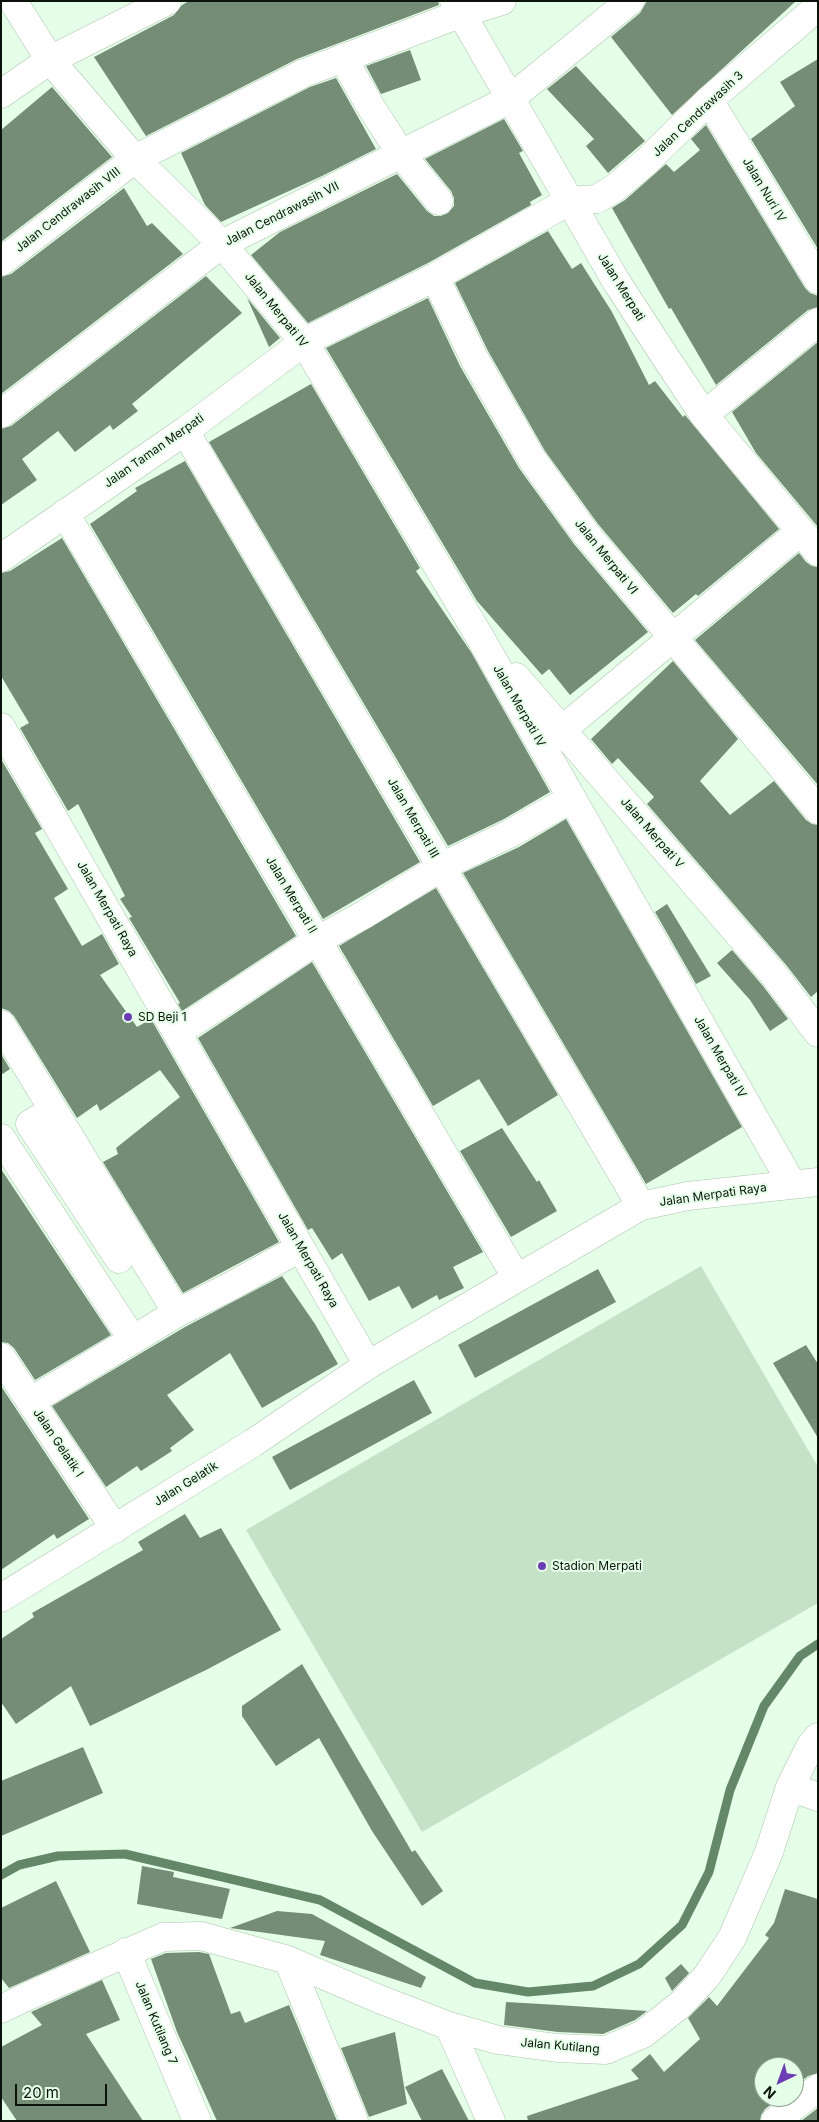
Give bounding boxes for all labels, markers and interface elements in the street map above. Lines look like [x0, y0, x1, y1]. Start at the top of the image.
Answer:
street label: Jalan Cendrawasih 3 [650, 68, 746, 160]
street label: Jalan Nuri IV [739, 155, 789, 225]
street label: Jalan Cendrawasih VIII [13, 165, 123, 255]
street label: Jalan Cendrawasih VII [223, 179, 341, 249]
street label: Jalan Merpati [594, 250, 648, 324]
street label: Jalan Merpati IV [241, 270, 311, 350]
street label: Jalan Taman Merpati [101, 411, 207, 491]
street label: Jalan Merpati VI [571, 517, 641, 597]
street label: Jalan Merpati IV [490, 662, 548, 750]
street label: Jalan Merpati III [384, 775, 442, 861]
street label: Jalan Merpati V [617, 795, 687, 871]
street label: Jalan Merpati II [262, 854, 320, 936]
street label: Jalan Merpati Raya [74, 859, 140, 959]
place label: SD Beji 1 [138, 1010, 187, 1024]
marker: SD Beji 1 [122, 1011, 134, 1023]
street label: Jalan Merpati IV [691, 1013, 749, 1101]
street label: Jalan Merpati Raya [658, 1180, 768, 1210]
street label: Jalan Merpati Raya [275, 1210, 341, 1310]
street label: Jalan Gelatik I [30, 1406, 86, 1480]
street label: Jalan Gelatik [151, 1459, 221, 1509]
place label: Stadion Merpati [552, 1559, 642, 1573]
marker: Stadion Merpati [536, 1560, 548, 1572]
street label: Jalan Kutilang 7 [132, 1979, 180, 2067]
street label: Jalan Kutilang [520, 2035, 600, 2057]
north arrow [754, 2057, 804, 2107]
scale bar [18, 2074, 110, 2106]
text: 20 m [23, 2083, 59, 2102]
text: N [760, 2083, 779, 2103]

